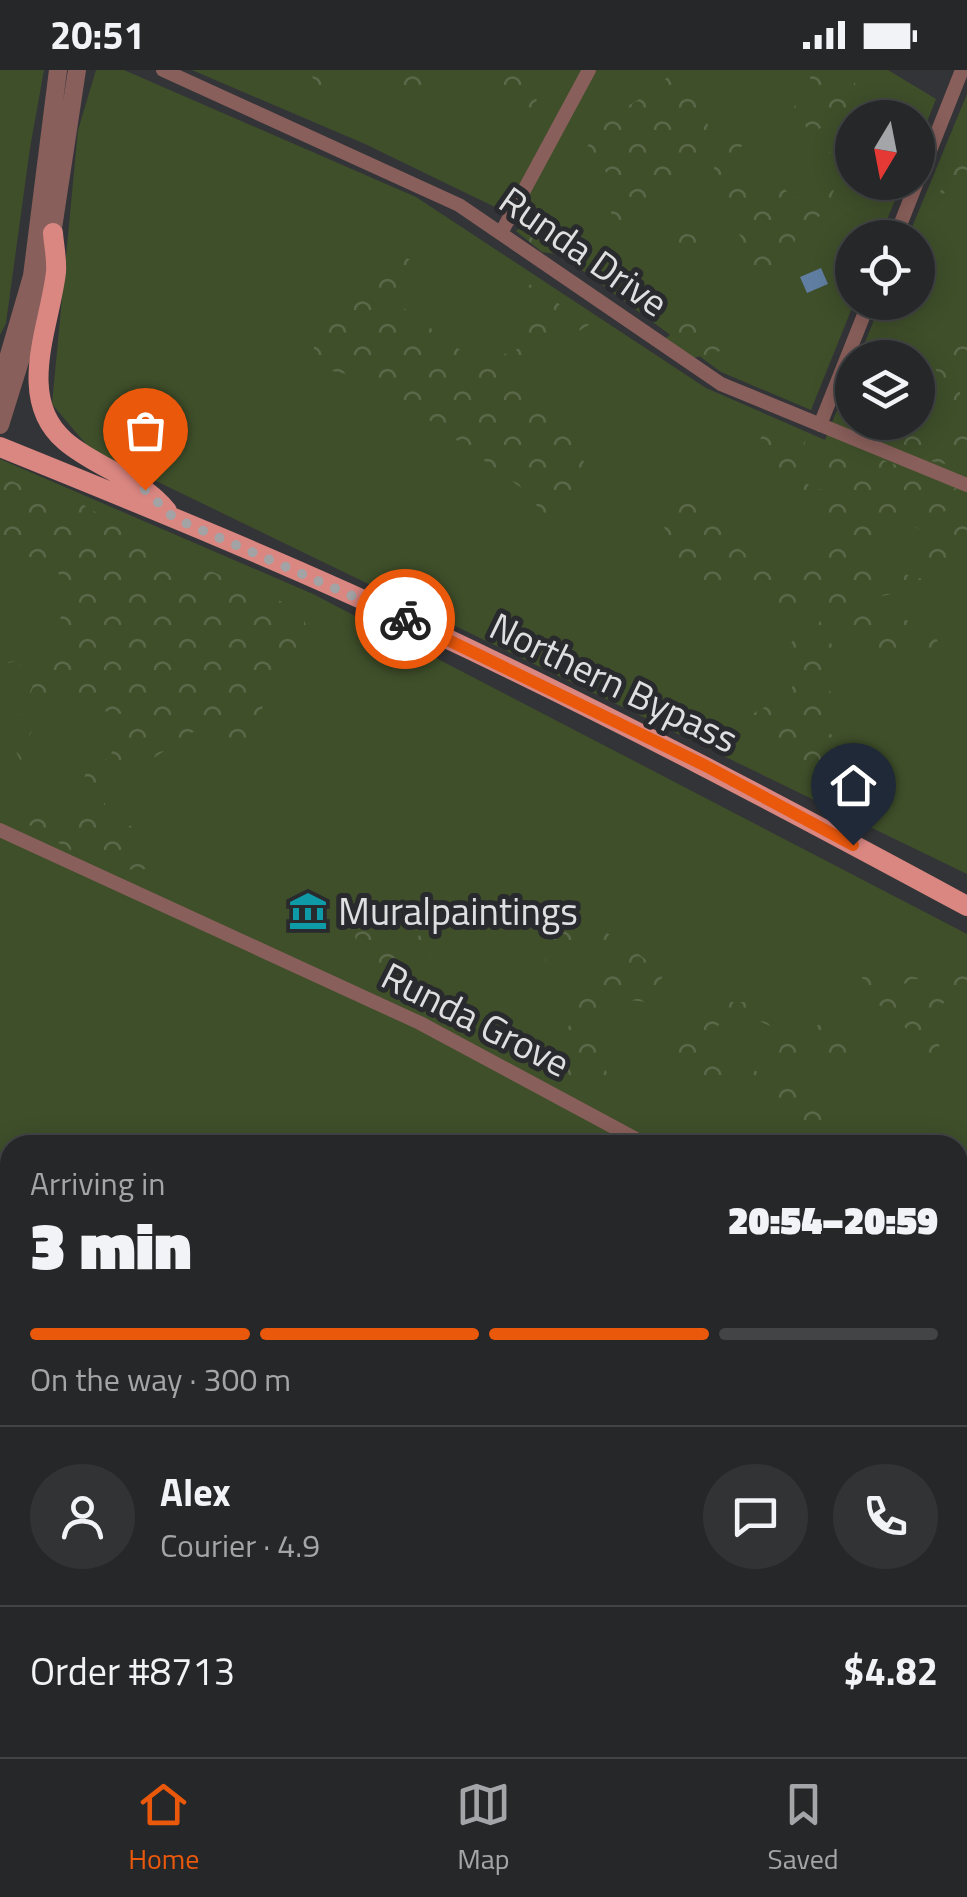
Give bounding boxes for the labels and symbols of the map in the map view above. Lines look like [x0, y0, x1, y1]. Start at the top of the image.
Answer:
north arrow [835, 100, 935, 200]
street label: Runda Drive [488, 171, 680, 331]
pin [103, 388, 188, 491]
courier [355, 569, 455, 669]
street label: Northern Bypass [480, 597, 748, 767]
pin [811, 743, 896, 846]
place label: Muralpaintings [338, 882, 578, 940]
museum icon: Muralpaintings [287, 890, 329, 932]
street label: Runda Grove [372, 947, 580, 1091]

